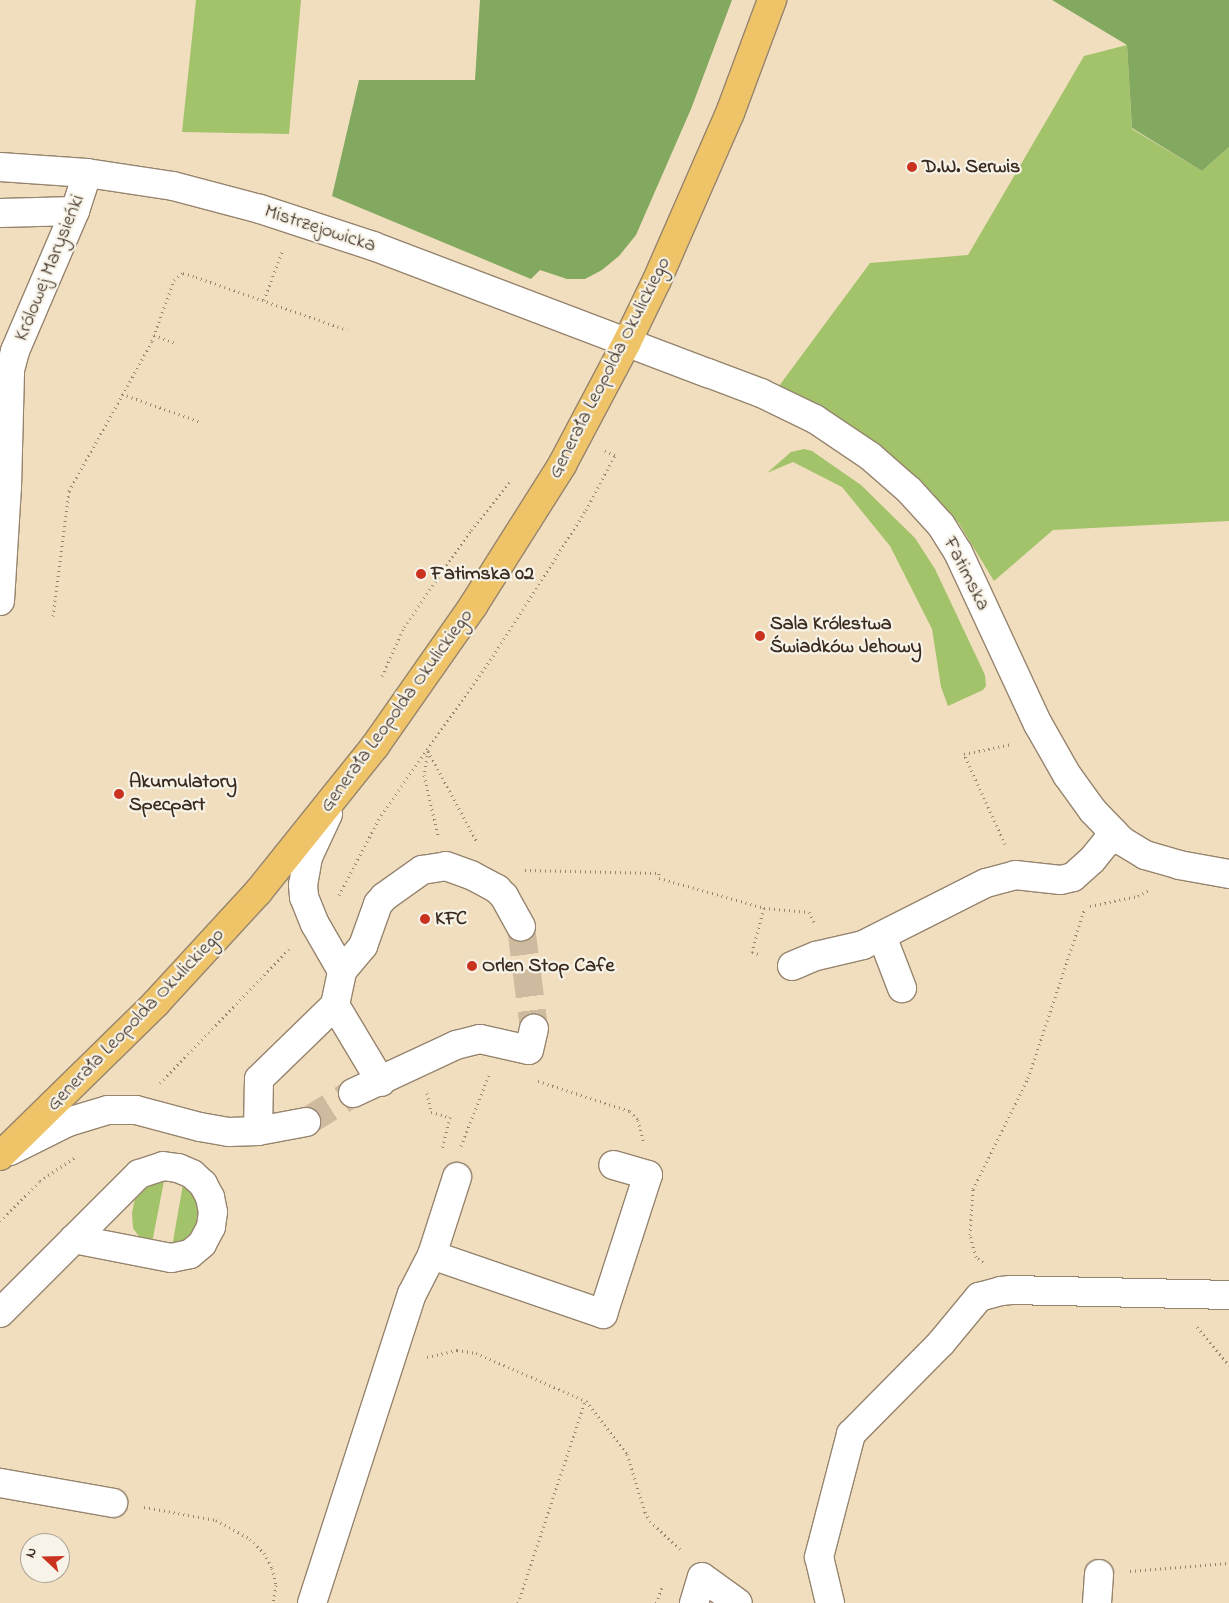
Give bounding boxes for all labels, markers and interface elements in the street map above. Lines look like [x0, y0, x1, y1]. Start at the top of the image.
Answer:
place label: D.W. Serwis [922, 155, 1020, 179]
marker: D.W. Serwis [906, 161, 918, 173]
street label: Królowej Marysieńki [10, 191, 90, 345]
street label: Mistrzejowicka [261, 200, 379, 258]
street label: Generała Leopolda Okulickiego [544, 253, 676, 483]
street label: Fatimska [937, 533, 995, 615]
place label: Fatimska 02 [431, 562, 534, 586]
marker: Fatimska 02 [415, 568, 427, 580]
street label: Generała Leopolda Okulickiego [315, 605, 479, 817]
place label: Sala Królestwa Świadków Jehowy [770, 612, 922, 659]
marker: Sala Królestwa Świadków Jehowy [754, 630, 766, 642]
place label: Akumulatory Specpart [129, 770, 237, 817]
marker: Akumulatory Specpart [113, 788, 125, 800]
place label: KFC [435, 907, 467, 931]
marker: KFC [419, 913, 431, 925]
street label: Generała Leopolda Okulickiego [42, 923, 230, 1117]
place label: Orlen Stop Cafe [482, 954, 614, 978]
marker: Orlen Stop Cafe [466, 960, 478, 972]
north arrow [20, 1533, 70, 1583]
text: N [20, 1545, 43, 1561]

